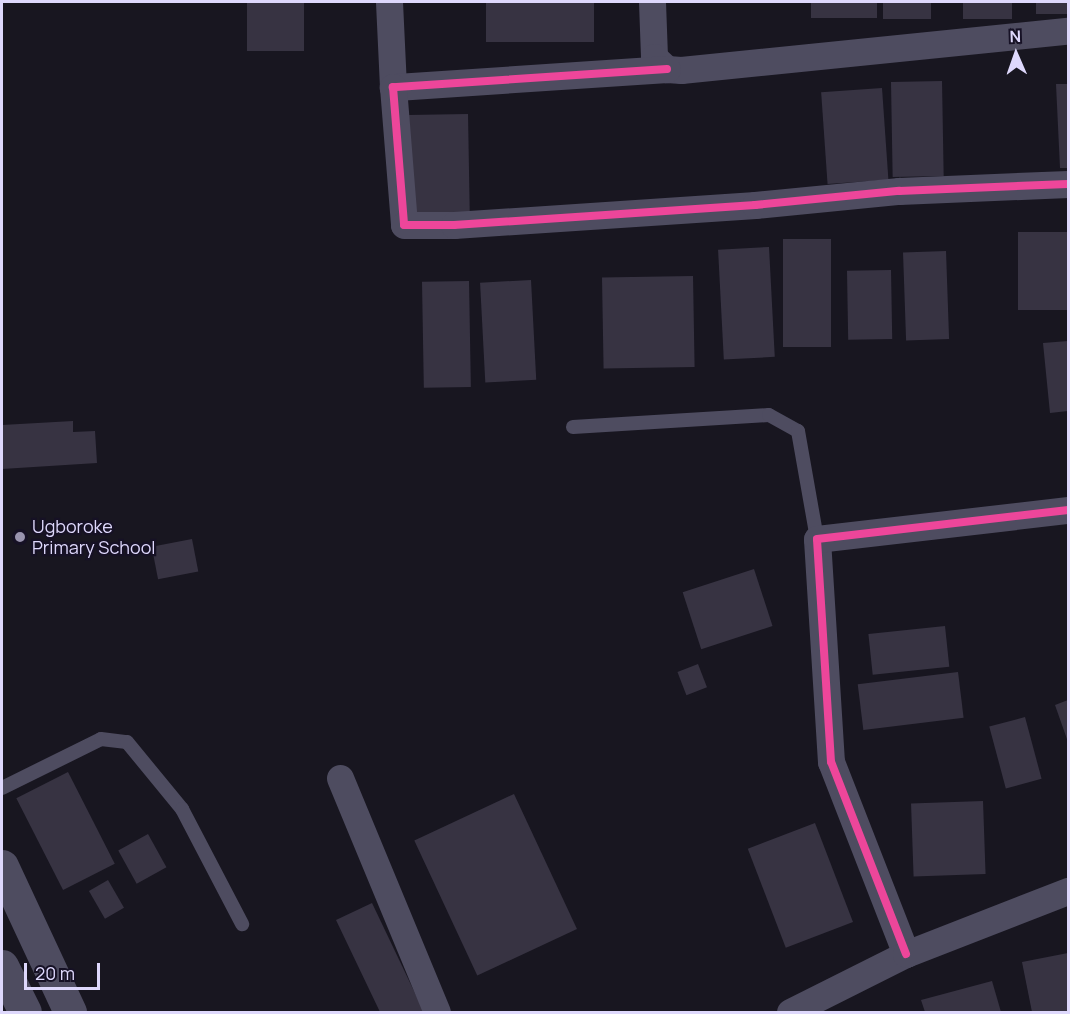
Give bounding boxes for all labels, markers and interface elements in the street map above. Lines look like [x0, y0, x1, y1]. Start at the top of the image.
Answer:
north arrow [986, 24, 1046, 84]
text: N [1009, 25, 1022, 47]
place label: Ugboroke Primary School [32, 516, 156, 558]
marker: Ugboroke Primary School [13, 530, 27, 544]
scale bar [27, 951, 104, 989]
text: 20 m [35, 961, 75, 985]

